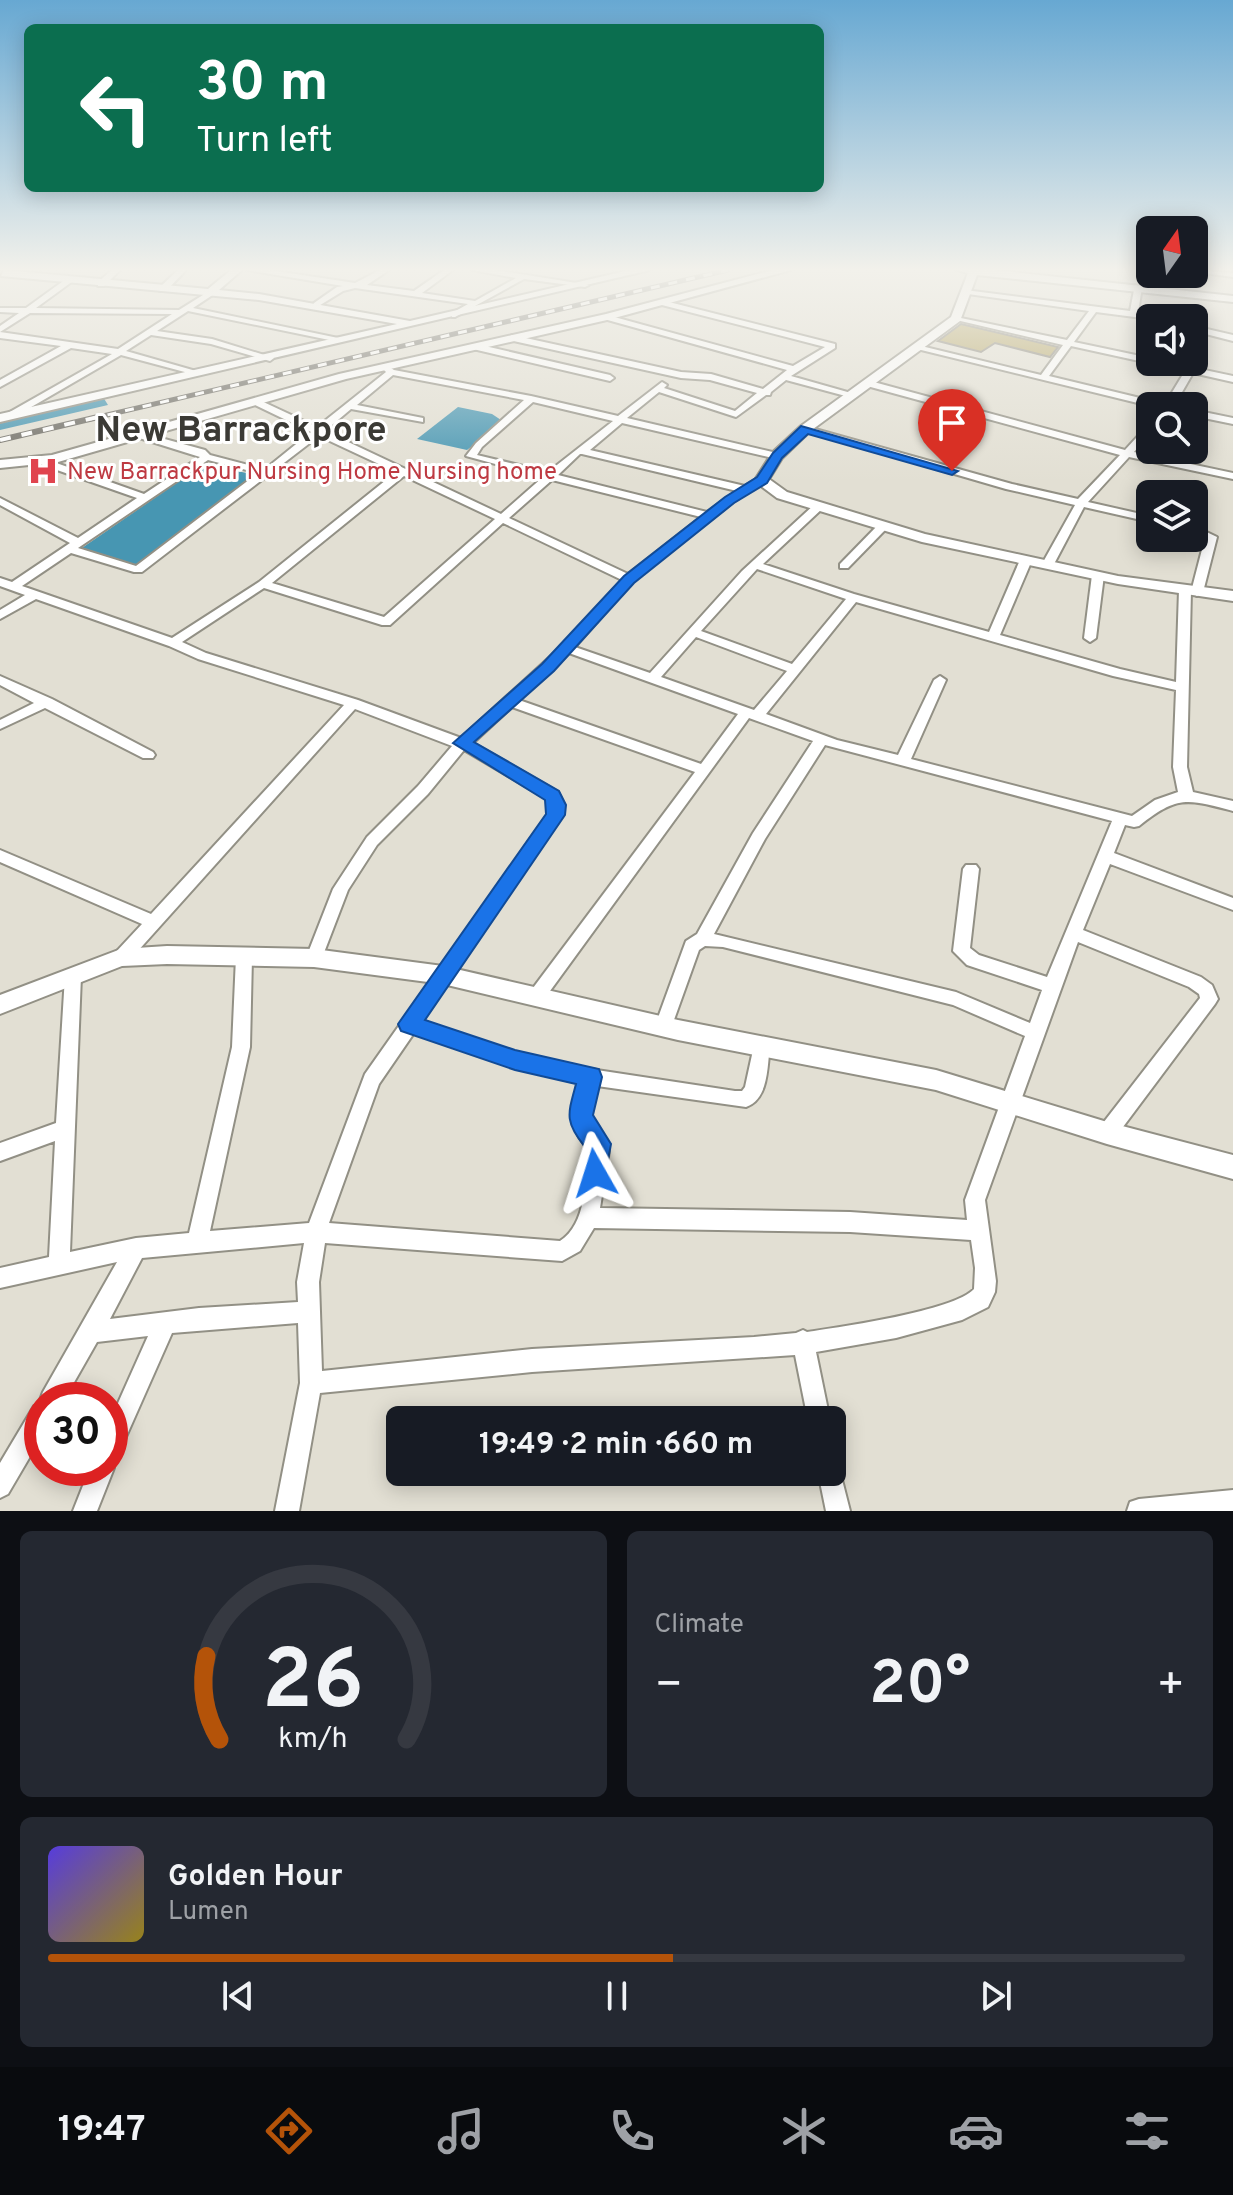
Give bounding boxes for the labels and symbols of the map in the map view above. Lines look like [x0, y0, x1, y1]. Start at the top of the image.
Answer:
north arrow [1136, 216, 1208, 288]
pin [918, 389, 986, 471]
district label: New Barrackpore [95, 409, 387, 455]
hospital icon: New Barrackpur Nursing Home Nursing home [26, 454, 60, 488]
place label: New Barrackpur Nursing Home Nursing home [67, 458, 557, 488]
position arrow [553, 1131, 637, 1215]
speed limit sign: 30 [24, 1382, 128, 1486]

